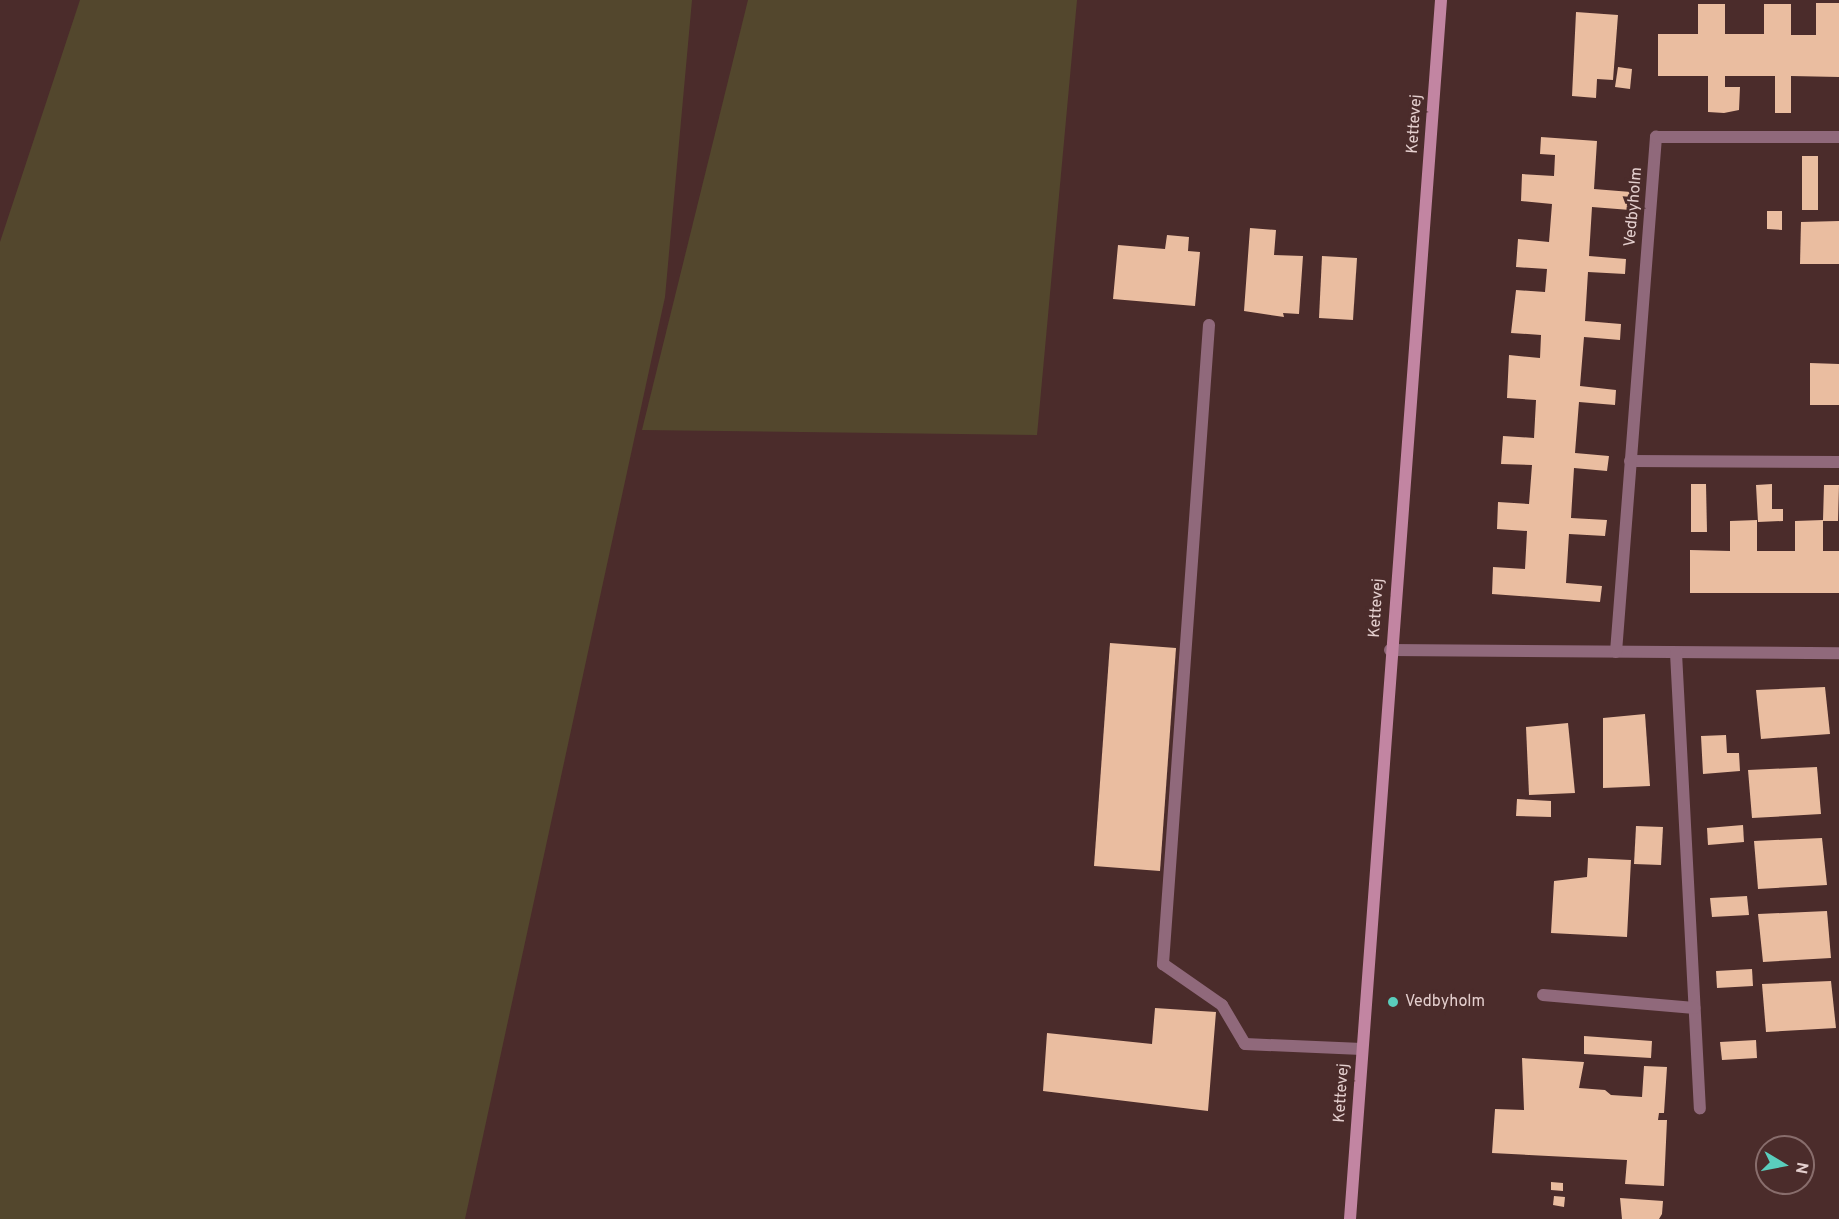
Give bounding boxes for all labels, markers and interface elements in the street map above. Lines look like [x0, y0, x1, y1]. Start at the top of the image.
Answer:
street label: Kettevej [1403, 94, 1427, 154]
street label: Vedbyholm [1621, 166, 1647, 248]
street label: Kettevej [1365, 578, 1389, 638]
place label: Vedbyholm [1405, 992, 1485, 1012]
marker: Vedbyholm [1386, 995, 1400, 1009]
street label: Kettevej [1330, 1063, 1354, 1123]
north arrow [1755, 1135, 1815, 1195]
text: N [1790, 1160, 1812, 1175]

